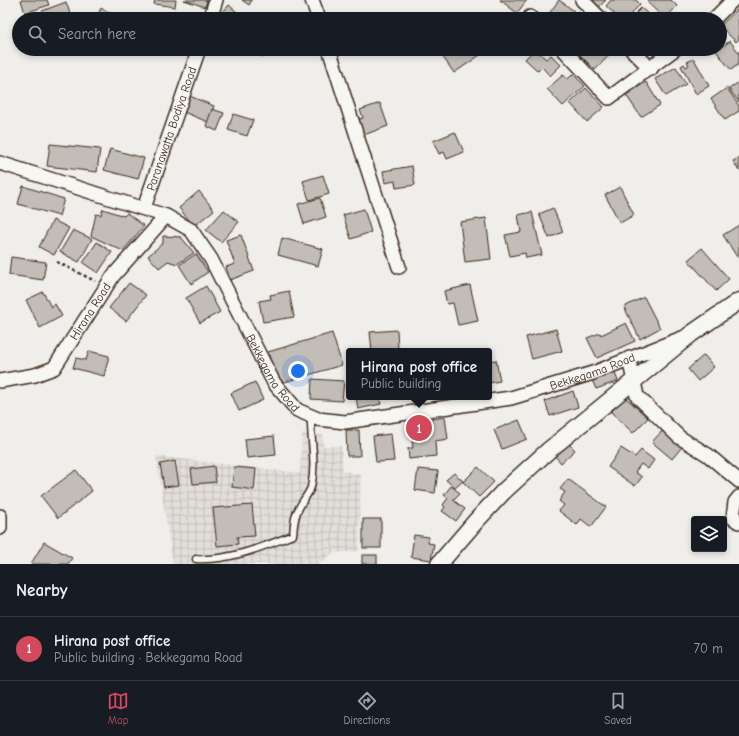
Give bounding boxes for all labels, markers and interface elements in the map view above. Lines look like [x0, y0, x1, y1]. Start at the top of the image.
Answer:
search box [12, 12, 727, 56]
icon: search [26, 23, 48, 45]
text: Search here [58, 25, 136, 43]
street label: Paranawatta Bodiya Road [144, 65, 199, 192]
street label: Hirana Road [67, 280, 114, 343]
street label: Bekkegama Road [243, 332, 302, 415]
popup [346, 348, 492, 400]
street label: Bekkegama Road [548, 350, 637, 393]
text: Hirana post office [361, 358, 477, 376]
your location [288, 361, 308, 381]
text: Public building [361, 376, 441, 391]
pin: 1 [406, 413, 432, 443]
map controls [691, 516, 727, 552]
button: layers [691, 516, 727, 552]
text: Nearby [16, 581, 67, 600]
text: Hirana post office [54, 632, 170, 650]
text: 1 [26, 641, 32, 656]
text: 70 m [694, 641, 723, 656]
text: Public building · Bekkegama Road [54, 650, 242, 665]
tab: Map [107, 690, 129, 727]
tab: Directions [343, 690, 390, 727]
tab: Saved [604, 690, 632, 727]

